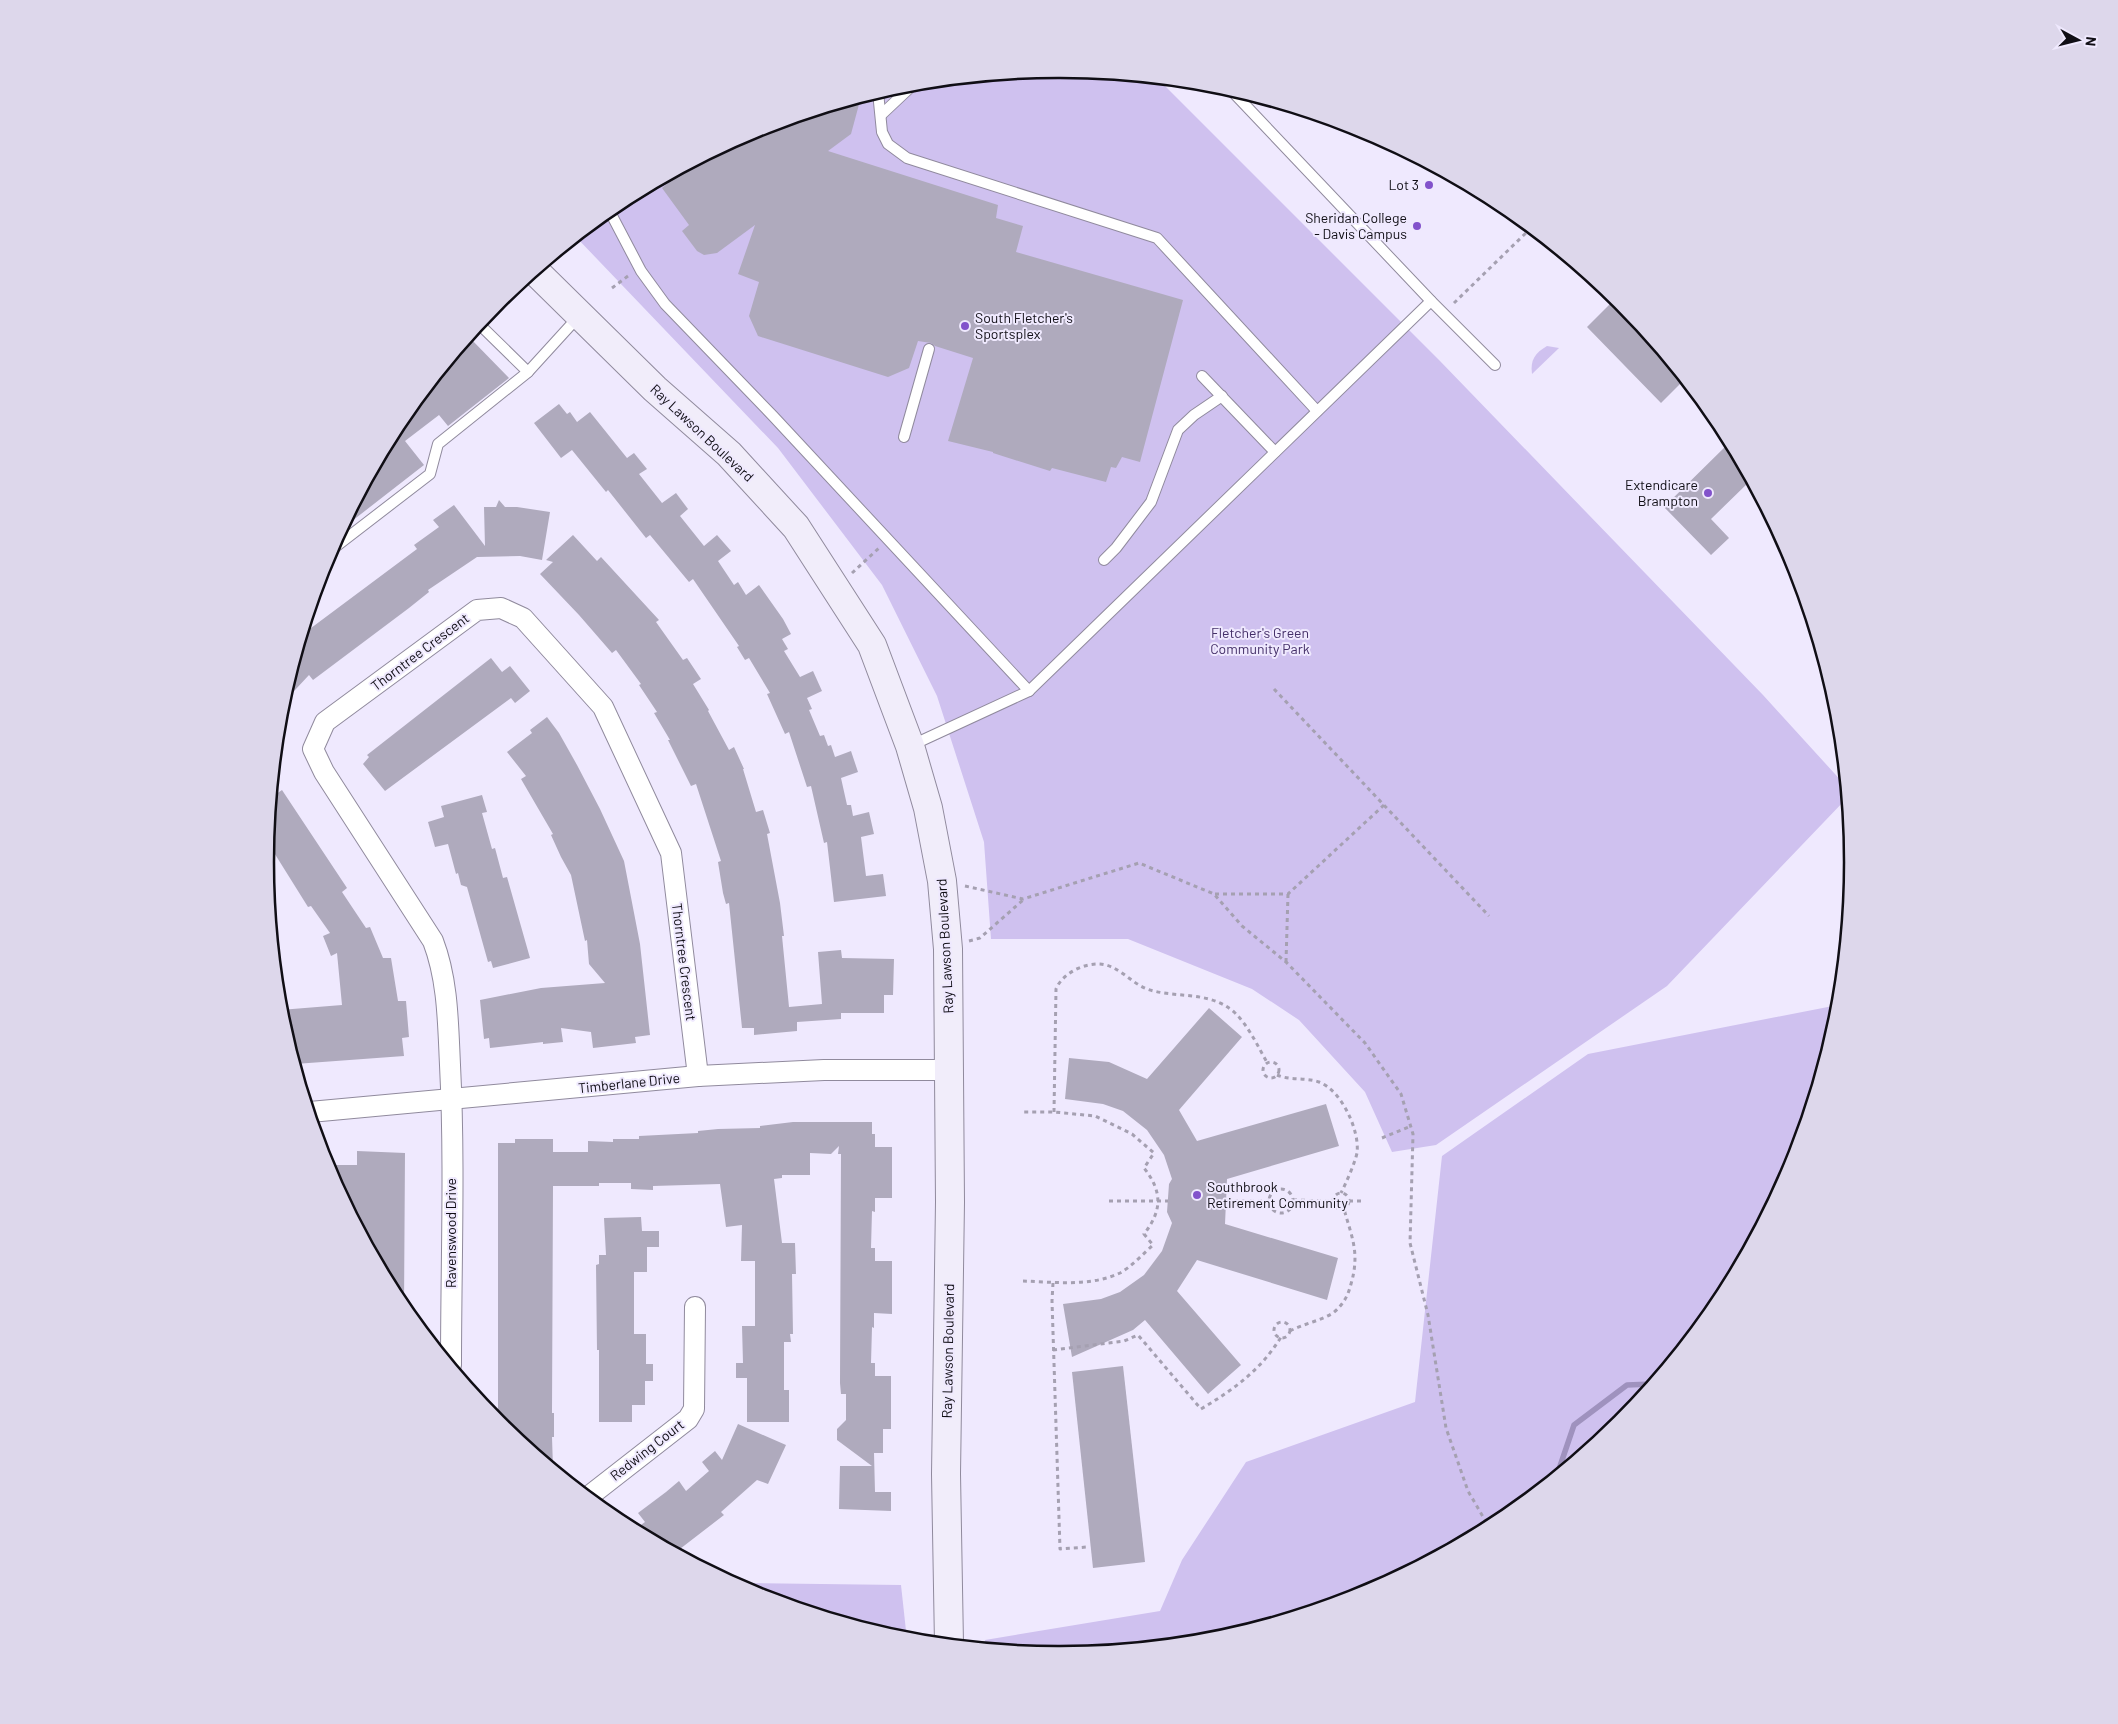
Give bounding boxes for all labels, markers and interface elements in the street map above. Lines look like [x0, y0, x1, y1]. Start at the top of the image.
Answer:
north arrow [2053, 15, 2103, 65]
text: N [2082, 36, 2100, 47]
place label: Lot 3 [1388, 176, 1419, 193]
marker: Lot 3 [1423, 179, 1435, 191]
place label: Sheridan College - Davis Campus [1305, 209, 1407, 242]
marker: Sheridan College - Davis Campus [1411, 220, 1423, 232]
place label: South Fletcher's Sportsplex [975, 309, 1073, 342]
marker: South Fletcher's Sportsplex [959, 320, 971, 332]
street label: Ray Lawson Boulevard [647, 380, 758, 485]
place label: Extendicare Brampton [1625, 476, 1698, 509]
marker: Extendicare Brampton [1702, 487, 1714, 499]
street label: Thorntree Crescent [367, 609, 472, 694]
park label: Fletcher's Green Community Park [1210, 624, 1310, 657]
street label: Ray Lawson Boulevard [932, 878, 957, 1014]
street label: Thorntree Crescent [669, 902, 700, 1022]
street label: Timberlane Drive [577, 1069, 681, 1096]
street label: Ravenswood Drive [442, 1178, 459, 1288]
place label: Southbrook Retirement Community [1207, 1178, 1348, 1211]
marker: Southbrook Retirement Community [1191, 1189, 1203, 1201]
street label: Ray Lawson Boulevard [938, 1283, 957, 1419]
street label: Redwing Court [606, 1415, 687, 1484]

